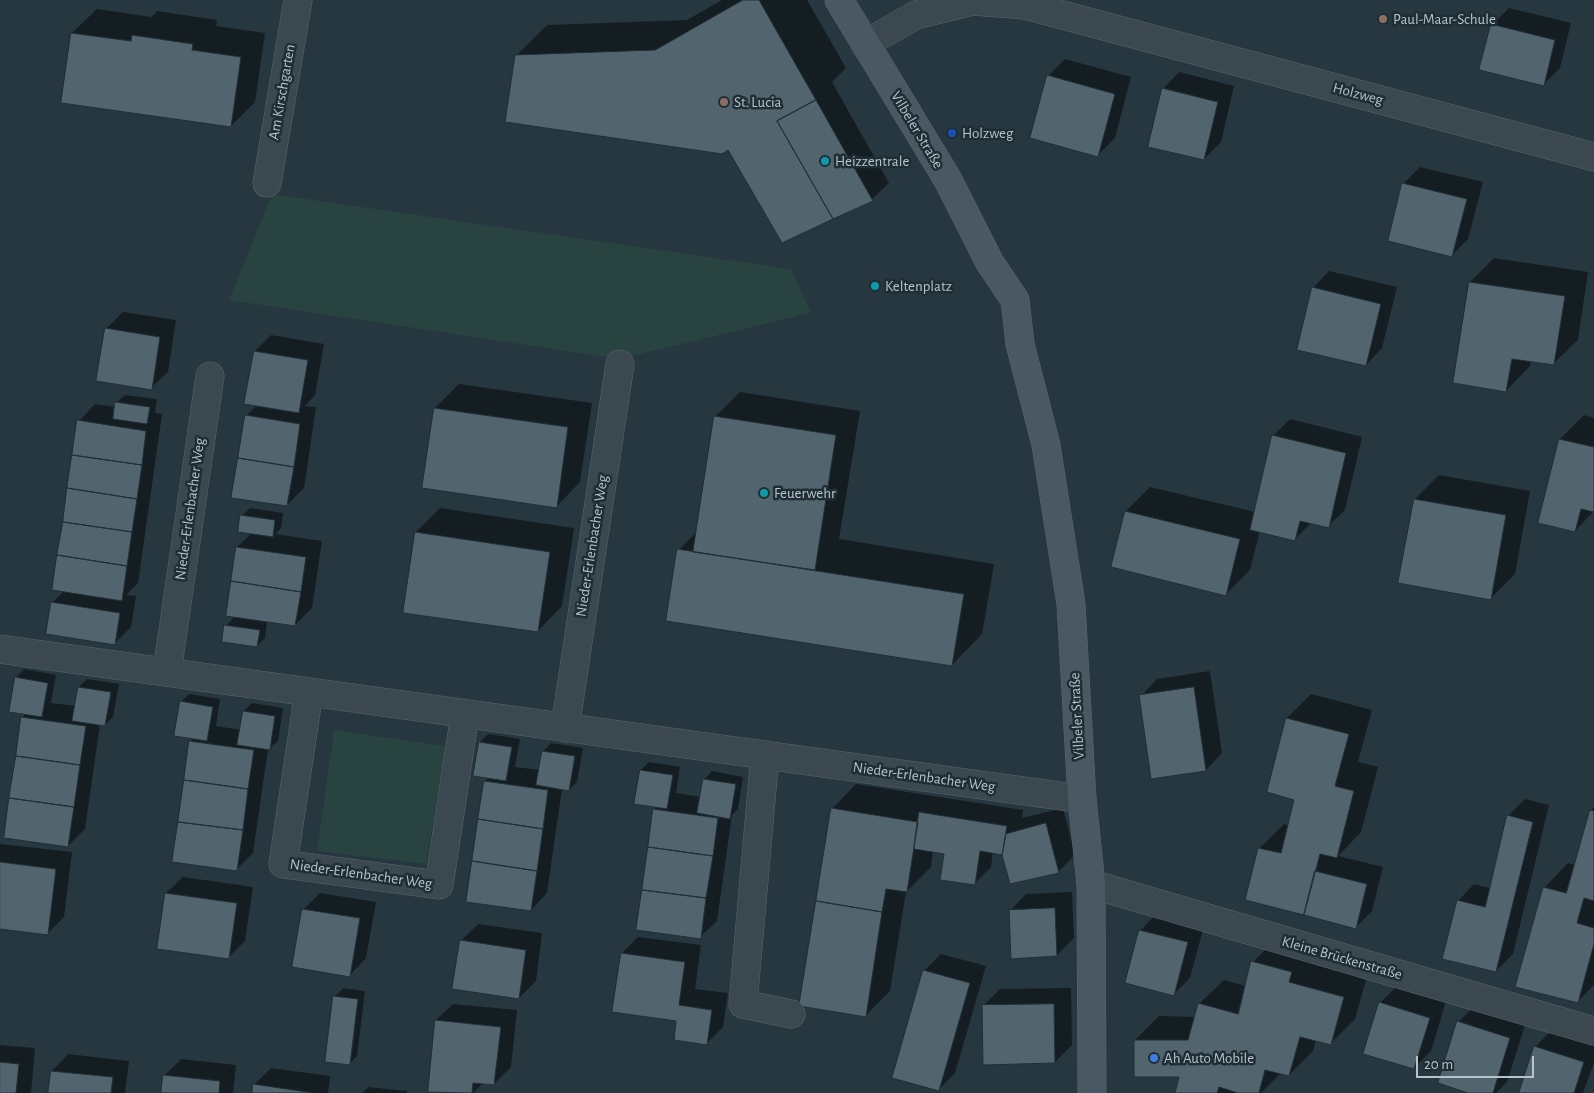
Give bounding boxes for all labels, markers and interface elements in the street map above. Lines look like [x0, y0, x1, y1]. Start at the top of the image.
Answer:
place label: Paul-Maar-Schule [1393, 10, 1496, 28]
marker: Paul-Maar-Schule [1377, 13, 1389, 25]
street label: Am Kirschgarten [265, 43, 299, 141]
street label: Holzweg [1331, 79, 1385, 109]
street label: Vilbeler Straße [887, 88, 947, 172]
place label: St. Lucia [734, 93, 782, 111]
marker: St. Lucia [718, 96, 730, 108]
place label: Holzweg [962, 124, 1013, 142]
marker: Holzweg [946, 127, 958, 139]
place label: Heizzentrale [835, 152, 909, 170]
marker: Heizzentrale [819, 155, 831, 167]
place label: Keltenplatz [885, 277, 952, 295]
marker: Keltenplatz [869, 280, 881, 292]
street label: Nieder-Erlenbacher Weg [171, 437, 209, 581]
street label: Nieder-Erlenbacher Weg [572, 474, 612, 618]
place label: Feuerwehr [774, 484, 836, 502]
marker: Feuerwehr [758, 487, 770, 499]
street label: Vilbeler Straße [1066, 672, 1088, 760]
street label: Nieder-Erlenbacher Weg [852, 758, 996, 796]
street label: Nieder-Erlenbacher Weg [289, 855, 433, 893]
street label: Kleine Brückenstraße [1280, 932, 1404, 984]
scale bar [1419, 1046, 1536, 1078]
place label: Ah Auto Mobile [1164, 1049, 1254, 1067]
marker: Ah Auto Mobile [1148, 1052, 1160, 1064]
text: 20 m [1424, 1057, 1453, 1072]

